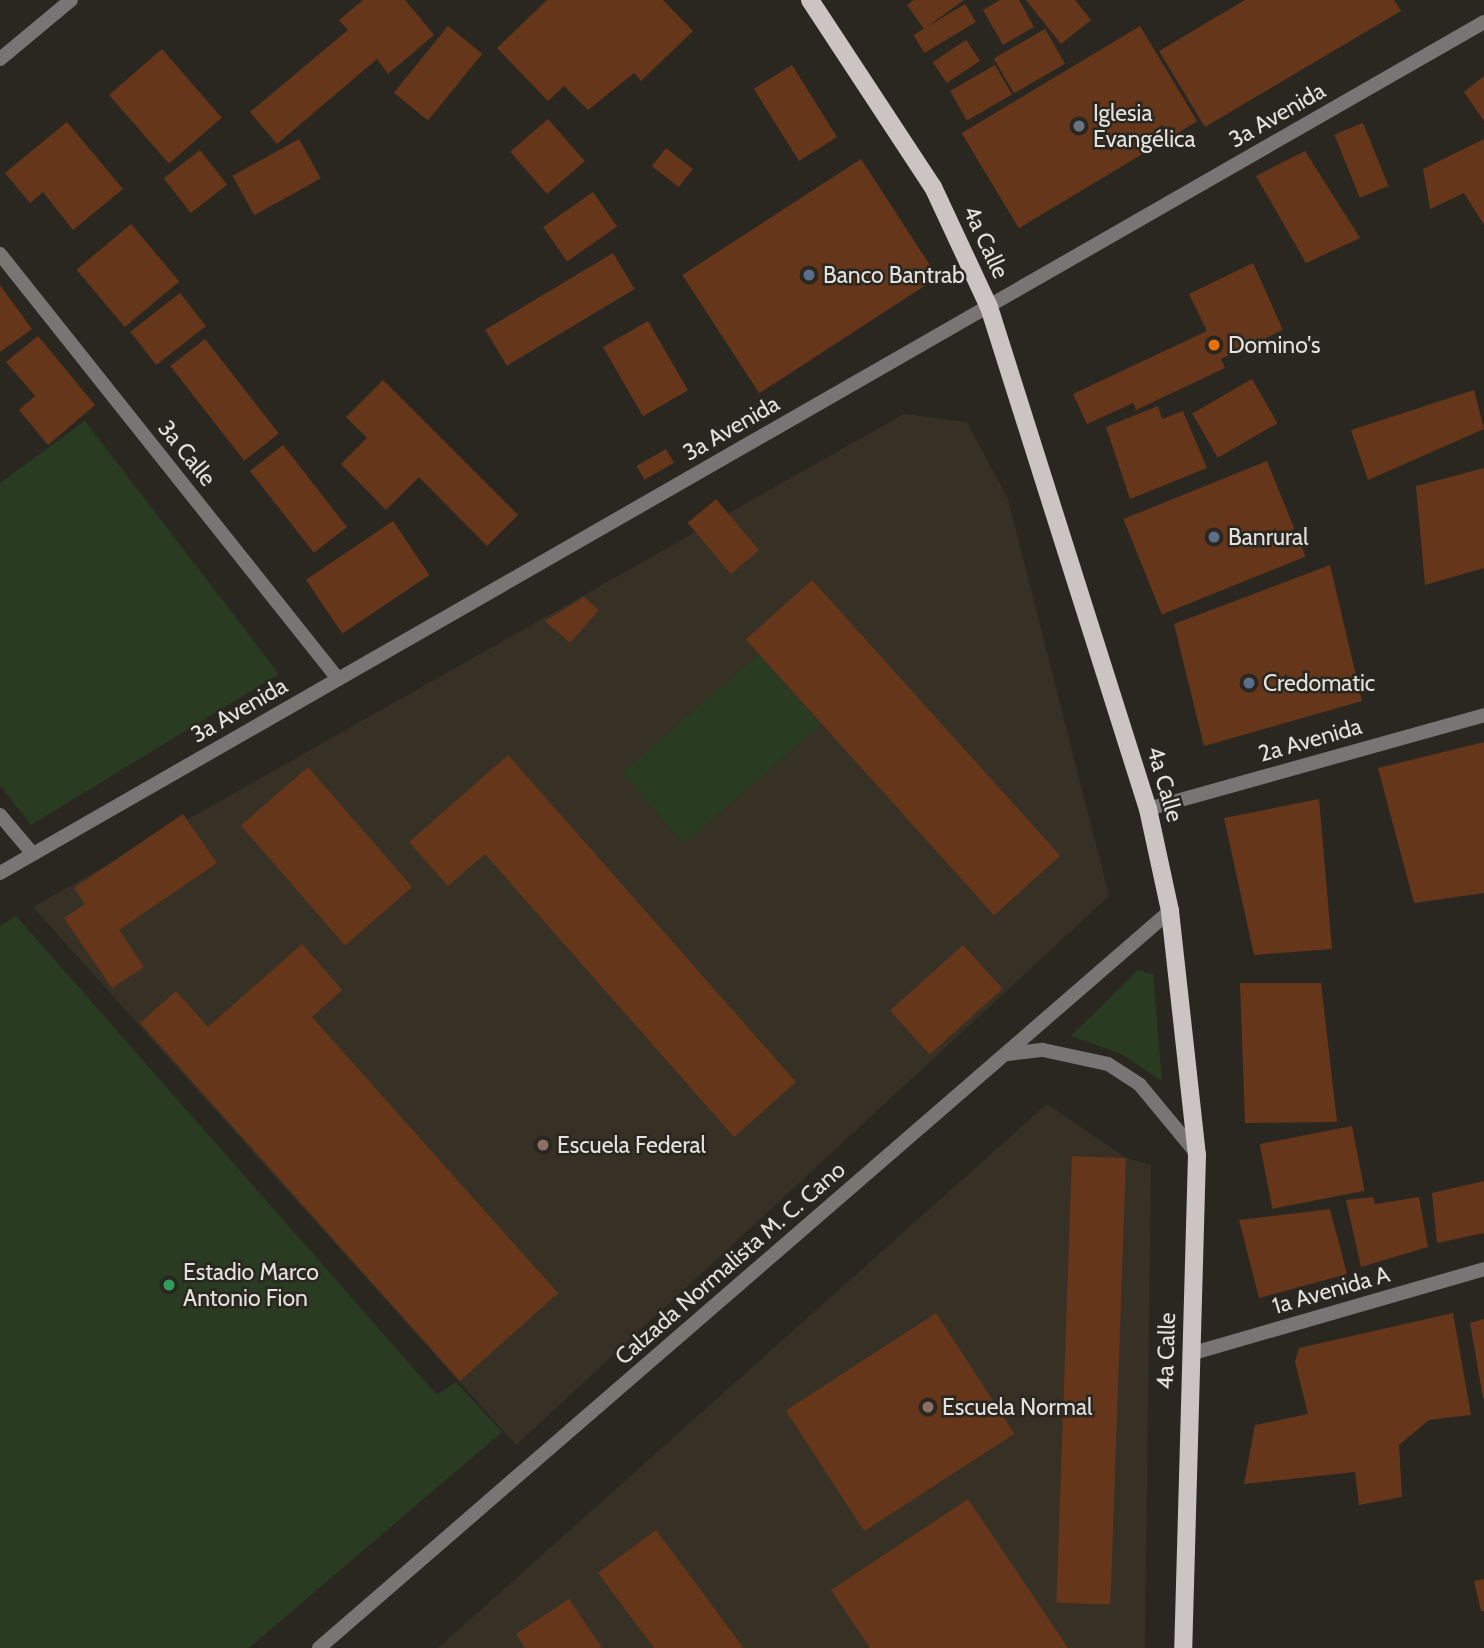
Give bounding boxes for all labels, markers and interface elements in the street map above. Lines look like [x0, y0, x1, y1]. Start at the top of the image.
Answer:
street label: 3a Avenida [1224, 76, 1330, 154]
place label: Iglesia Evangélica [1093, 99, 1195, 153]
marker: Iglesia Evangélica [1071, 118, 1087, 134]
street label: 4a Calle [957, 201, 1015, 283]
place label: Banco Bantrab [823, 261, 965, 289]
marker: Banco Bantrab [801, 267, 817, 283]
place label: Domino's [1228, 331, 1321, 359]
marker: Domino's [1206, 337, 1222, 353]
street label: 3a Avenida [678, 389, 784, 467]
street label: 3a Calle [152, 415, 222, 491]
place label: Banrural [1228, 523, 1309, 551]
marker: Banrural [1206, 529, 1222, 545]
place label: Credomatic [1263, 669, 1375, 697]
street label: 3a Avenida [186, 671, 292, 749]
marker: Credomatic [1241, 675, 1257, 691]
street label: 2a Avenida [1255, 712, 1365, 768]
street label: 4a Calle [1141, 743, 1189, 825]
place label: Escuela Federal [557, 1131, 706, 1159]
marker: Escuela Federal [535, 1137, 551, 1153]
street label: Calzada Normalista M. C. Cano [609, 1156, 851, 1370]
place label: Estadio Marco Antonio Fion [183, 1258, 319, 1312]
street label: 1a Avenida A [1269, 1260, 1393, 1320]
marker: Estadio Marco Antonio Fion [161, 1277, 177, 1293]
street label: 4a Calle [1151, 1312, 1181, 1390]
place label: Escuela Normal [942, 1393, 1092, 1421]
marker: Escuela Normal [920, 1399, 936, 1415]

